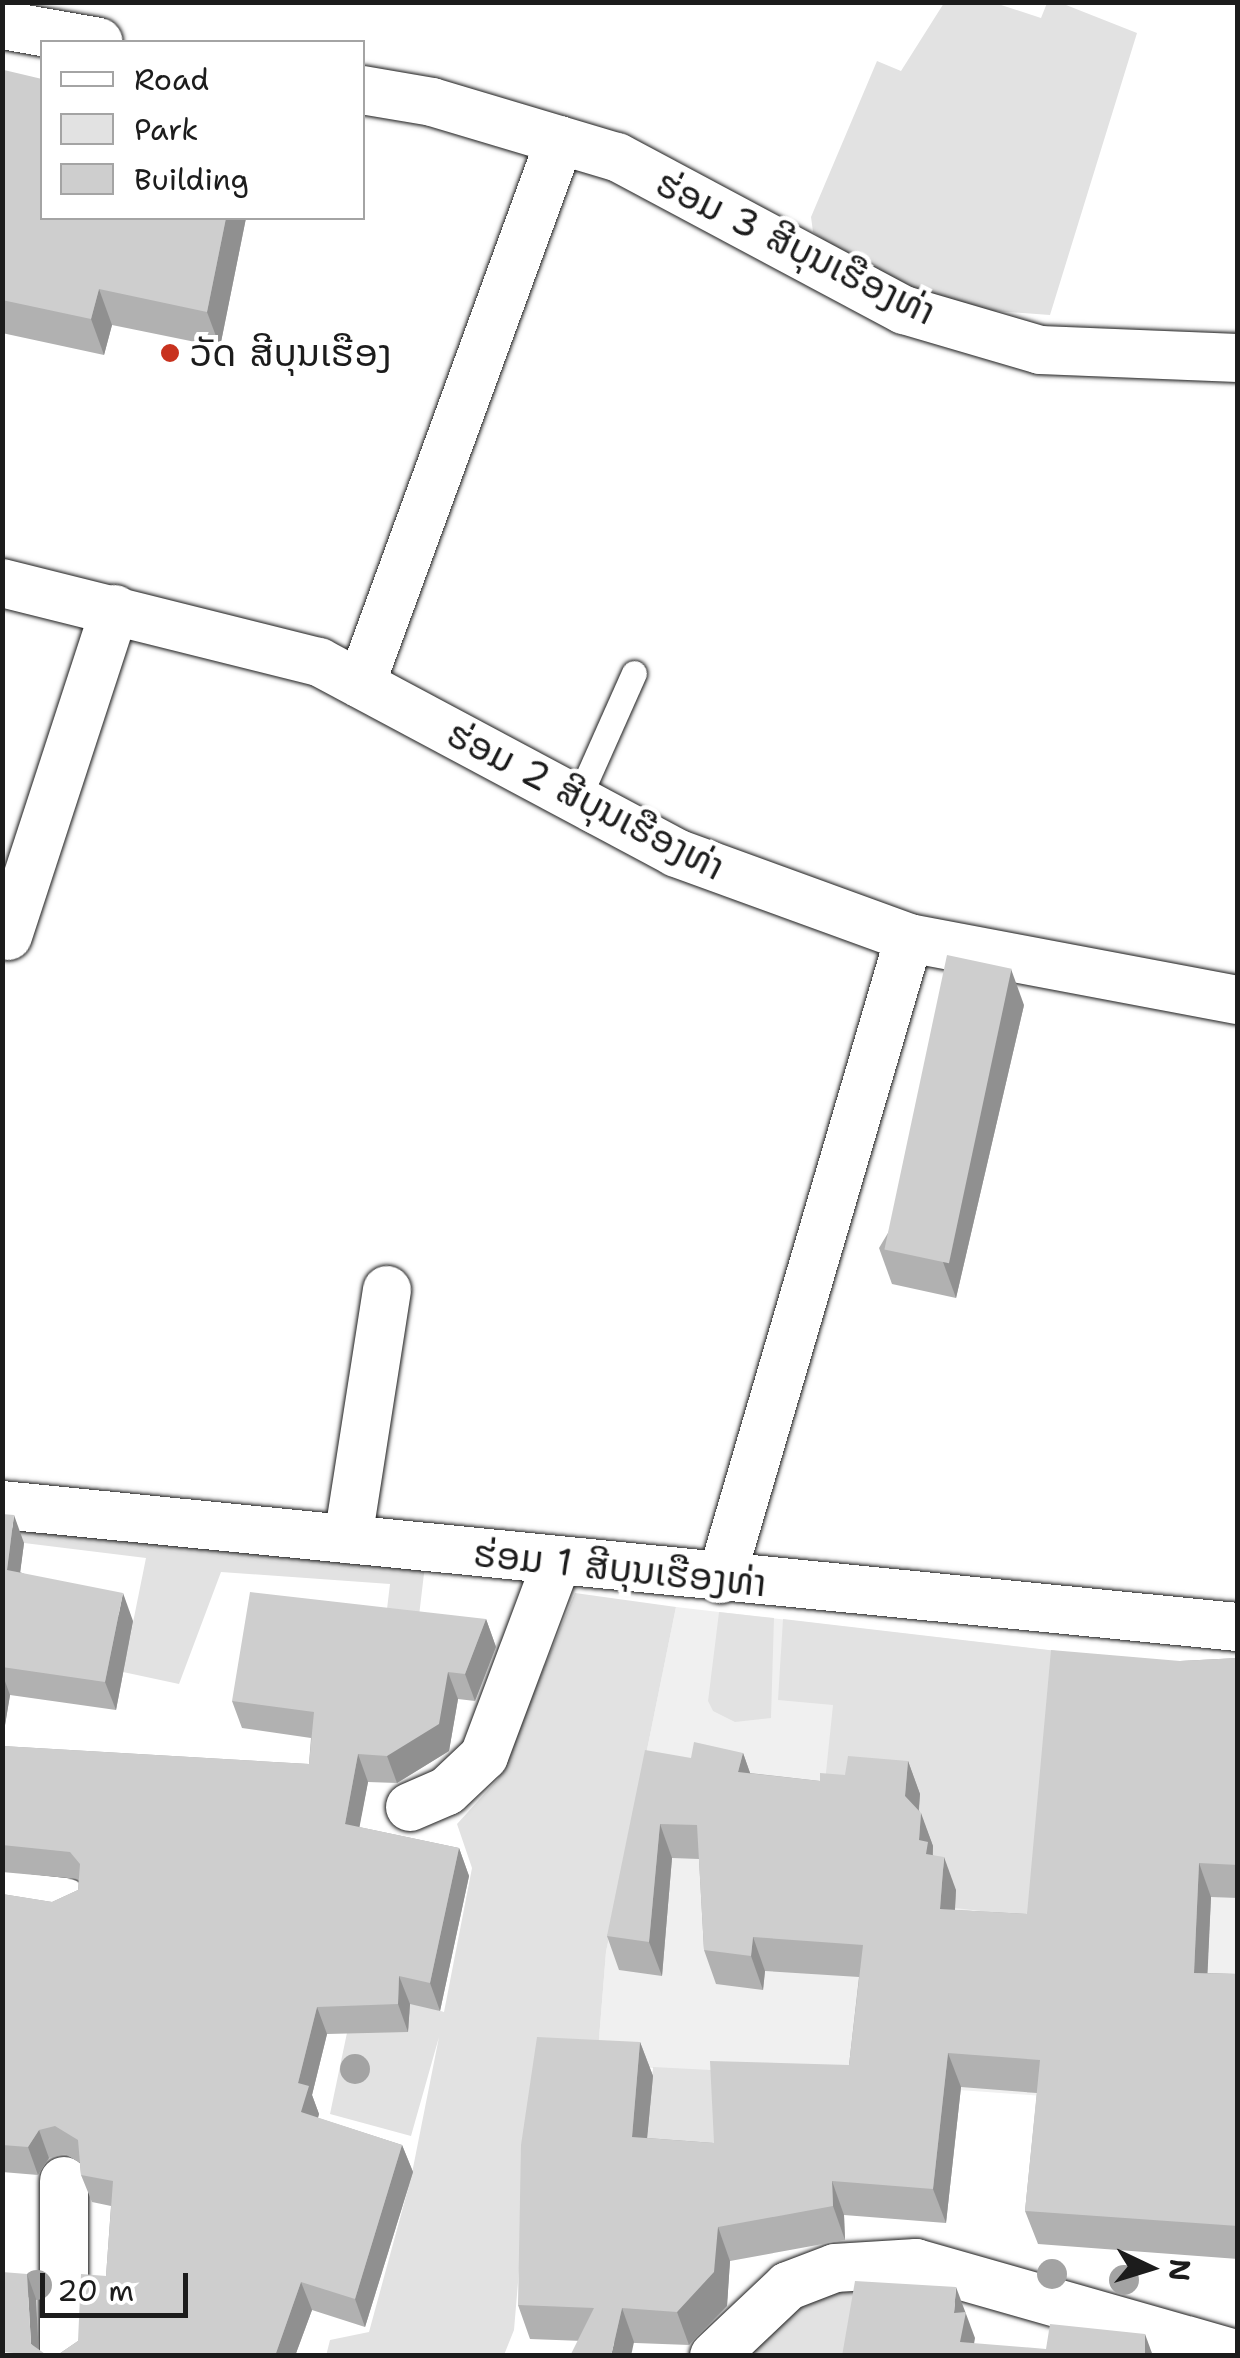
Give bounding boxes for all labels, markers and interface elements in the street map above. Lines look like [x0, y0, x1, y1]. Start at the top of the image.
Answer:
legend [40, 40, 365, 220]
text: Road [134, 59, 209, 100]
text: Park [134, 109, 198, 150]
text: Building [134, 159, 249, 200]
street label: ຮ່ອມ 3 ສີບຸນເຮືອງທ່າ [649, 160, 943, 334]
place label: ວັດ ສີບຸນເຮືອງ [190, 330, 392, 376]
marker: ວັດ ສີບຸນເຮືອງ [159, 342, 181, 364]
street label: ຮ່ອມ 2 ສີບຸນເຮືອງທ່າ [440, 710, 732, 890]
street label: ຮ່ອມ 1 ສີບຸນເຮືອງທ່າ [471, 1530, 769, 1606]
north arrow [1100, 2218, 1200, 2318]
scale bar [45, 2253, 192, 2315]
text: N [1160, 2258, 1200, 2282]
text: 20 m [57, 2270, 134, 2311]

